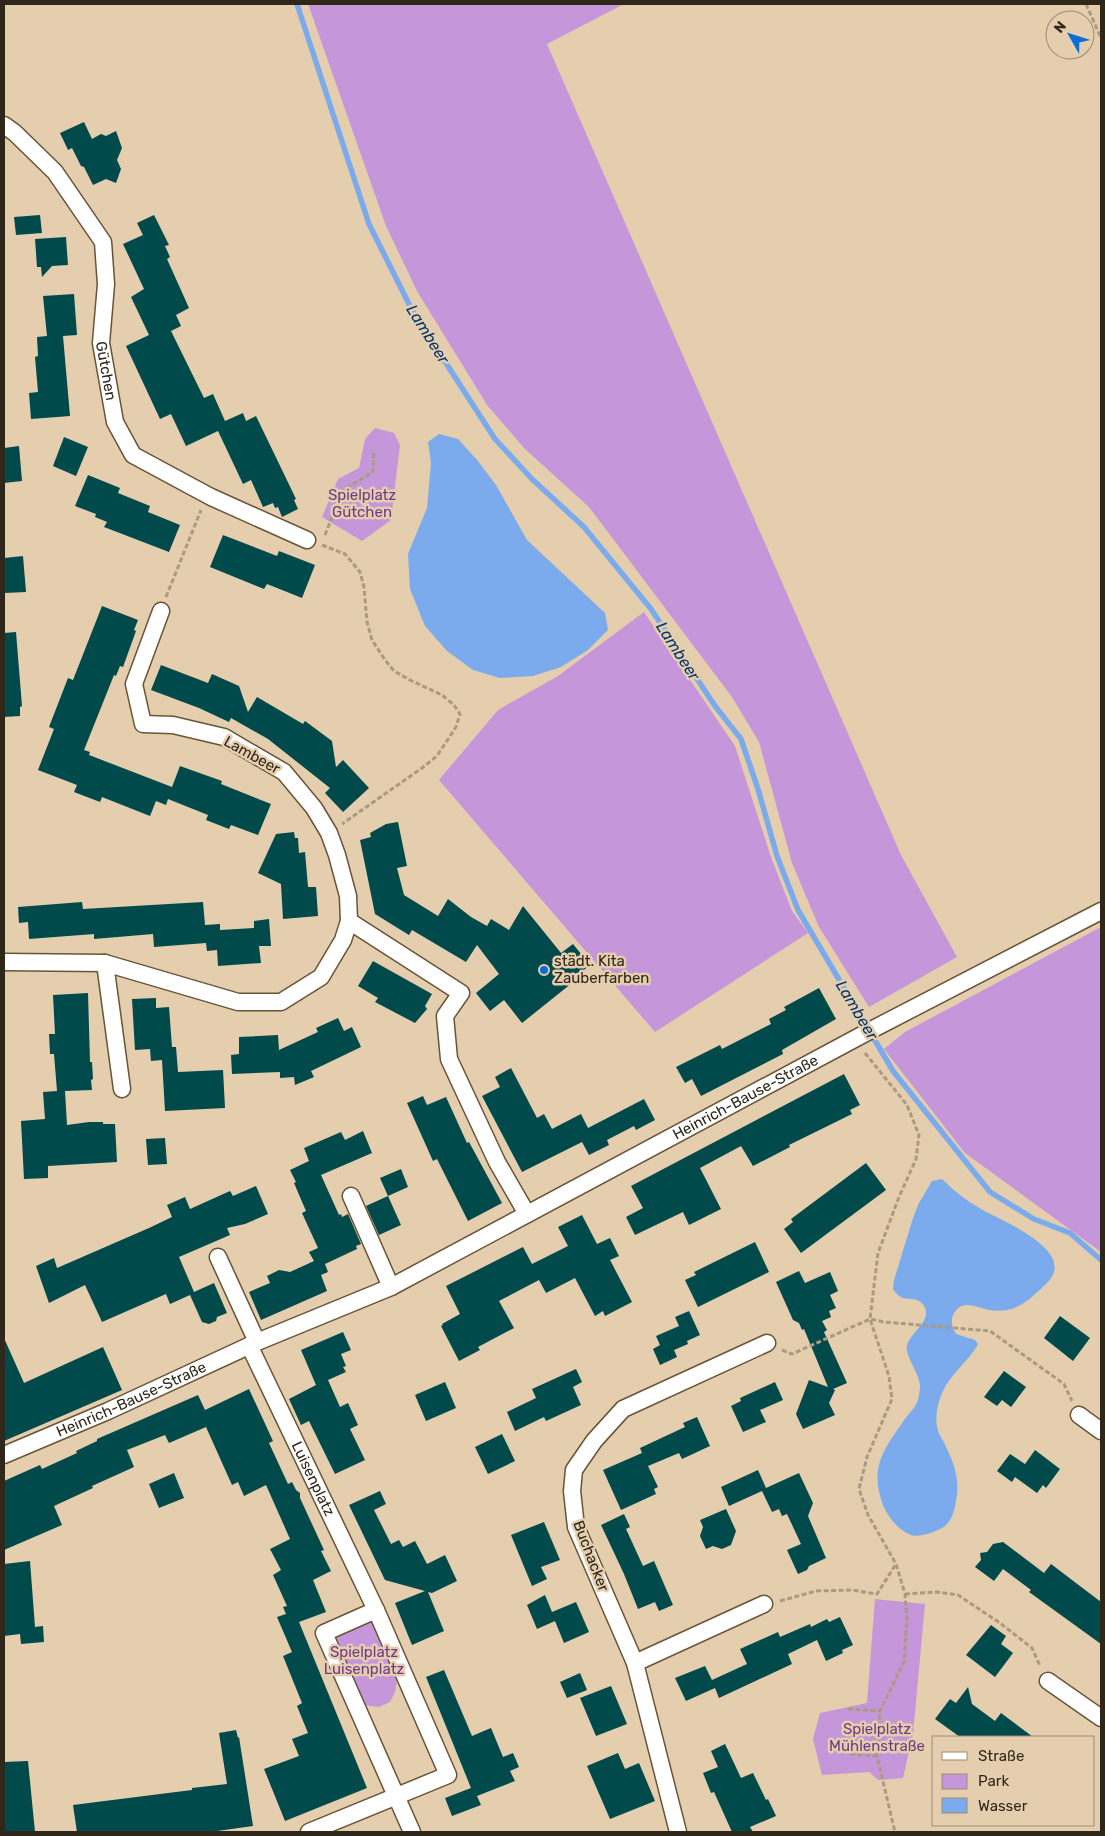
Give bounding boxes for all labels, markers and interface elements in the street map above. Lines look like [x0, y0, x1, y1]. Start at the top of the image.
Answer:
north arrow [1045, 10, 1095, 60]
text: N [1051, 18, 1070, 36]
water label: Lambeer [402, 301, 454, 368]
street label: Gütchen [92, 340, 120, 402]
park label: Spielplatz Gütchen [328, 486, 396, 521]
water label: Lambeer [652, 618, 704, 685]
street label: Lambeer [221, 732, 284, 778]
place label: städt. Kita Zauberfarben [554, 952, 649, 987]
marker: städt. Kita Zauberfarben [538, 964, 550, 976]
water label: Lambeer [832, 977, 883, 1044]
street label: Heinrich-Bause-Straße [670, 1051, 821, 1144]
street label: Heinrich-Bause-Straße [54, 1358, 209, 1441]
street label: Luisenplatz [288, 1439, 339, 1519]
street label: Buchacker [569, 1518, 613, 1594]
park label: Spielplatz Luisenplatz [324, 1643, 405, 1678]
park label: Spielplatz Mühlenstraße [829, 1720, 925, 1755]
legend [932, 1736, 1095, 1826]
text: Straße [978, 1747, 1024, 1765]
text: Park [978, 1772, 1009, 1790]
text: Wasser [978, 1797, 1028, 1815]

